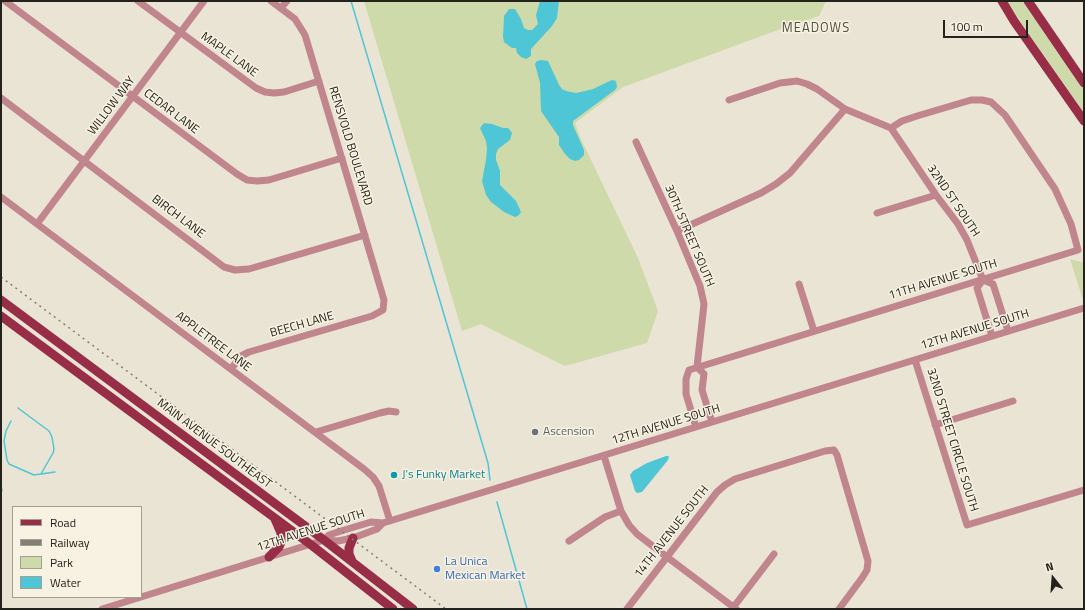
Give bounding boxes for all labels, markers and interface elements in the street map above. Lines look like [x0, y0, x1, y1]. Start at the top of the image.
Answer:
scale bar [945, 12, 1030, 38]
text: 100 m [950, 17, 983, 36]
district label: MEADOWS [782, 21, 850, 37]
street label: MAPLE LANE [198, 29, 260, 81]
street label: WILLOW WAY [85, 74, 139, 138]
street label: RENSVOLD BOULEVARD [325, 85, 375, 207]
street label: CEDAR LANE [140, 87, 202, 137]
street label: 32ND ST SOUTH [924, 162, 982, 240]
street label: 30TH STREET SOUTH [661, 183, 717, 289]
street label: BIRCH LANE [149, 192, 207, 242]
street label: 11TH AVENUE SOUTH [887, 257, 999, 303]
street label: 12TH AVENUE SOUTH [919, 307, 1031, 353]
street label: APPLETREE LANE [172, 309, 254, 375]
street label: BEECH LANE [269, 309, 335, 341]
street label: 32ND STREET CIRCLE SOUTH [923, 366, 981, 514]
street label: MAIN AVENUE SOUTHEAST [154, 396, 274, 492]
street label: 12TH AVENUE SOUTH [610, 402, 722, 448]
place label: Ascension [543, 425, 594, 439]
marker: Ascension [530, 427, 540, 437]
place label: J's Funky Market [402, 468, 485, 482]
marker: J's Funky Market [389, 470, 399, 480]
street label: 14TH AVENUE SOUTH [632, 483, 712, 581]
legend [12, 506, 142, 598]
street label: 12TH AVENUE SOUTH [255, 507, 367, 555]
text: Road [50, 513, 76, 532]
text: Railway [50, 533, 90, 552]
text: Park [50, 553, 73, 572]
place label: La Unica Mexican Market [445, 555, 525, 583]
north arrow [1033, 558, 1073, 598]
text: N [1044, 558, 1055, 575]
marker: La Unica Mexican Market [432, 564, 442, 574]
text: Water [50, 573, 81, 592]

